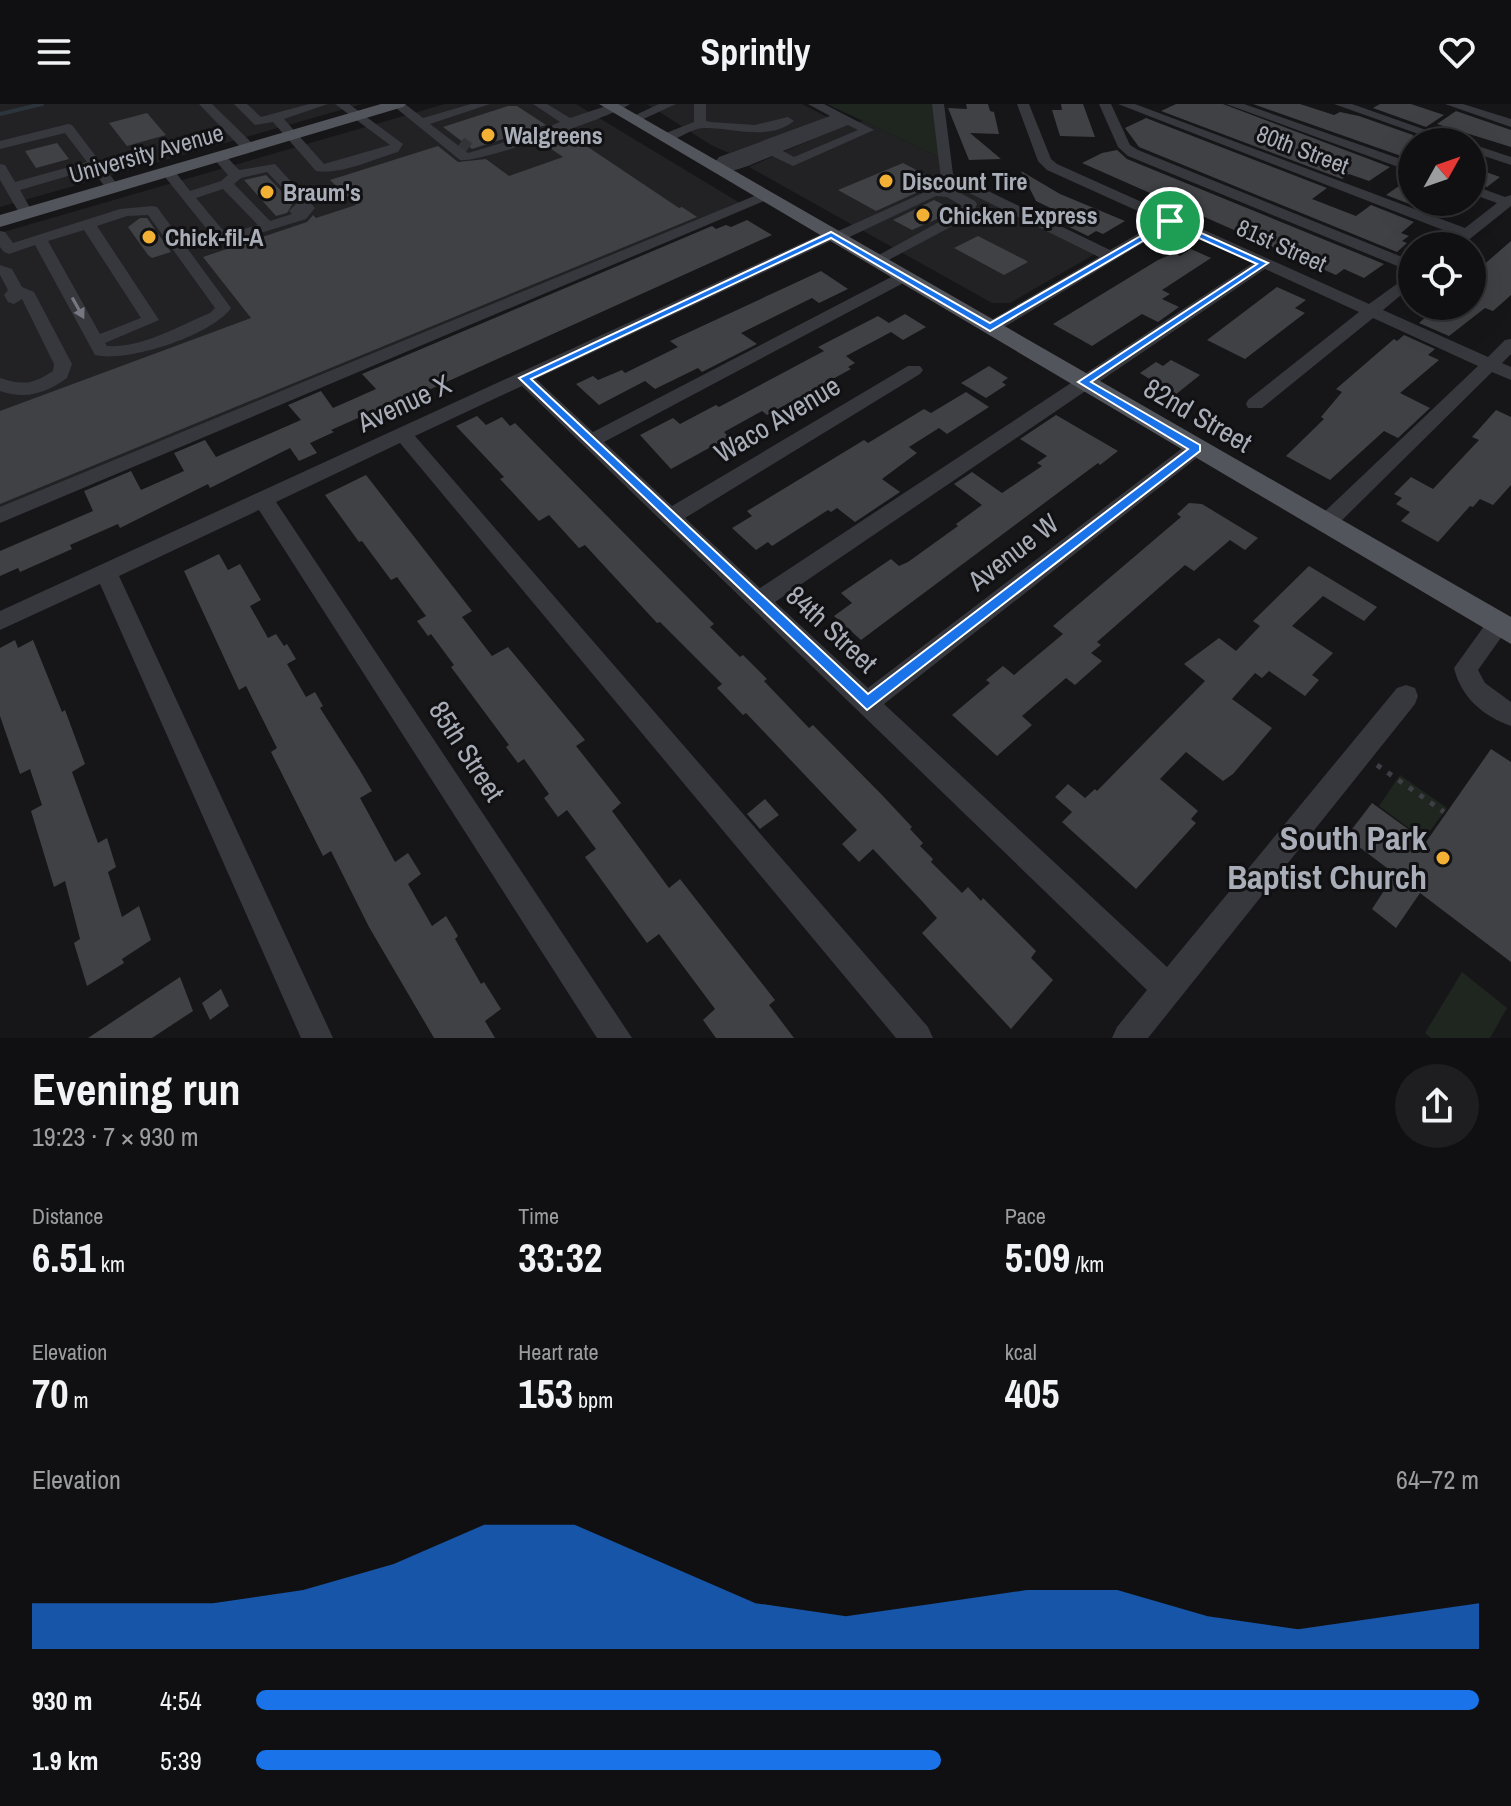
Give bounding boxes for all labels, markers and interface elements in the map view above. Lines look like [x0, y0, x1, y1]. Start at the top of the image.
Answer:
text: Sprintly [701, 28, 810, 76]
icon: menu [32, 30, 76, 74]
icon: heart [1435, 30, 1479, 74]
street label: University Avenue [65, 116, 227, 190]
street label: 80th Street [1252, 117, 1354, 181]
place label: Walgreens [504, 119, 603, 151]
marker: Walgreens [479, 126, 497, 144]
north arrow [1398, 128, 1486, 216]
map controls [1398, 128, 1486, 320]
place label: Discount Tire [902, 165, 1027, 197]
marker: Discount Tire [877, 172, 895, 190]
place label: Braum's [283, 176, 361, 208]
marker: Braum's [258, 183, 276, 201]
pin [1136, 187, 1204, 255]
place label: Chicken Express [939, 199, 1098, 231]
icon: arrive [1148, 199, 1192, 243]
marker: Chicken Express [914, 206, 932, 224]
street label: 81st Street [1232, 211, 1332, 279]
place label: Chick-fil-A [165, 221, 264, 253]
marker: Chick-fil-A [140, 228, 158, 246]
button: locate [1398, 232, 1486, 320]
one-way arrow [71, 297, 84, 320]
street label: Avenue X [350, 365, 458, 442]
street label: Waco Avenue [707, 367, 847, 471]
street label: 82nd Street [1137, 369, 1259, 461]
street label: Avenue W [959, 504, 1067, 600]
street label: 84th Street [778, 577, 886, 681]
street label: 85th Street [420, 694, 514, 808]
place label: South Park Baptist Church [1227, 815, 1427, 900]
marker: South Park Baptist Church [1434, 849, 1452, 867]
text: Evening run [32, 1059, 241, 1119]
button: share [1395, 1064, 1479, 1148]
text: 19:23 · 7 × 930 m [32, 1119, 199, 1154]
text: Distance [32, 1201, 103, 1231]
text: Time [518, 1201, 559, 1231]
text: Pace [1005, 1201, 1046, 1231]
text: 6.51 [32, 1231, 96, 1284]
text: 33:32 [518, 1231, 602, 1284]
text: 5:09 [1005, 1231, 1070, 1284]
text: km [96, 1249, 125, 1279]
text: /km [1070, 1249, 1104, 1279]
text: Elevation [32, 1337, 107, 1367]
text: Heart rate [518, 1337, 599, 1367]
text: kcal [1005, 1337, 1037, 1367]
text: 70 [32, 1367, 68, 1420]
text: 153 [518, 1367, 573, 1420]
text: 405 [1005, 1367, 1059, 1420]
text: m [68, 1385, 89, 1415]
text: bpm [573, 1385, 613, 1415]
text: Elevation [32, 1462, 121, 1497]
text: 64–72 m [1396, 1462, 1479, 1497]
text: 930 m [32, 1683, 92, 1718]
text: 4:54 [160, 1683, 202, 1718]
text: 1.9 km [32, 1743, 98, 1778]
text: 5:39 [160, 1743, 202, 1778]

